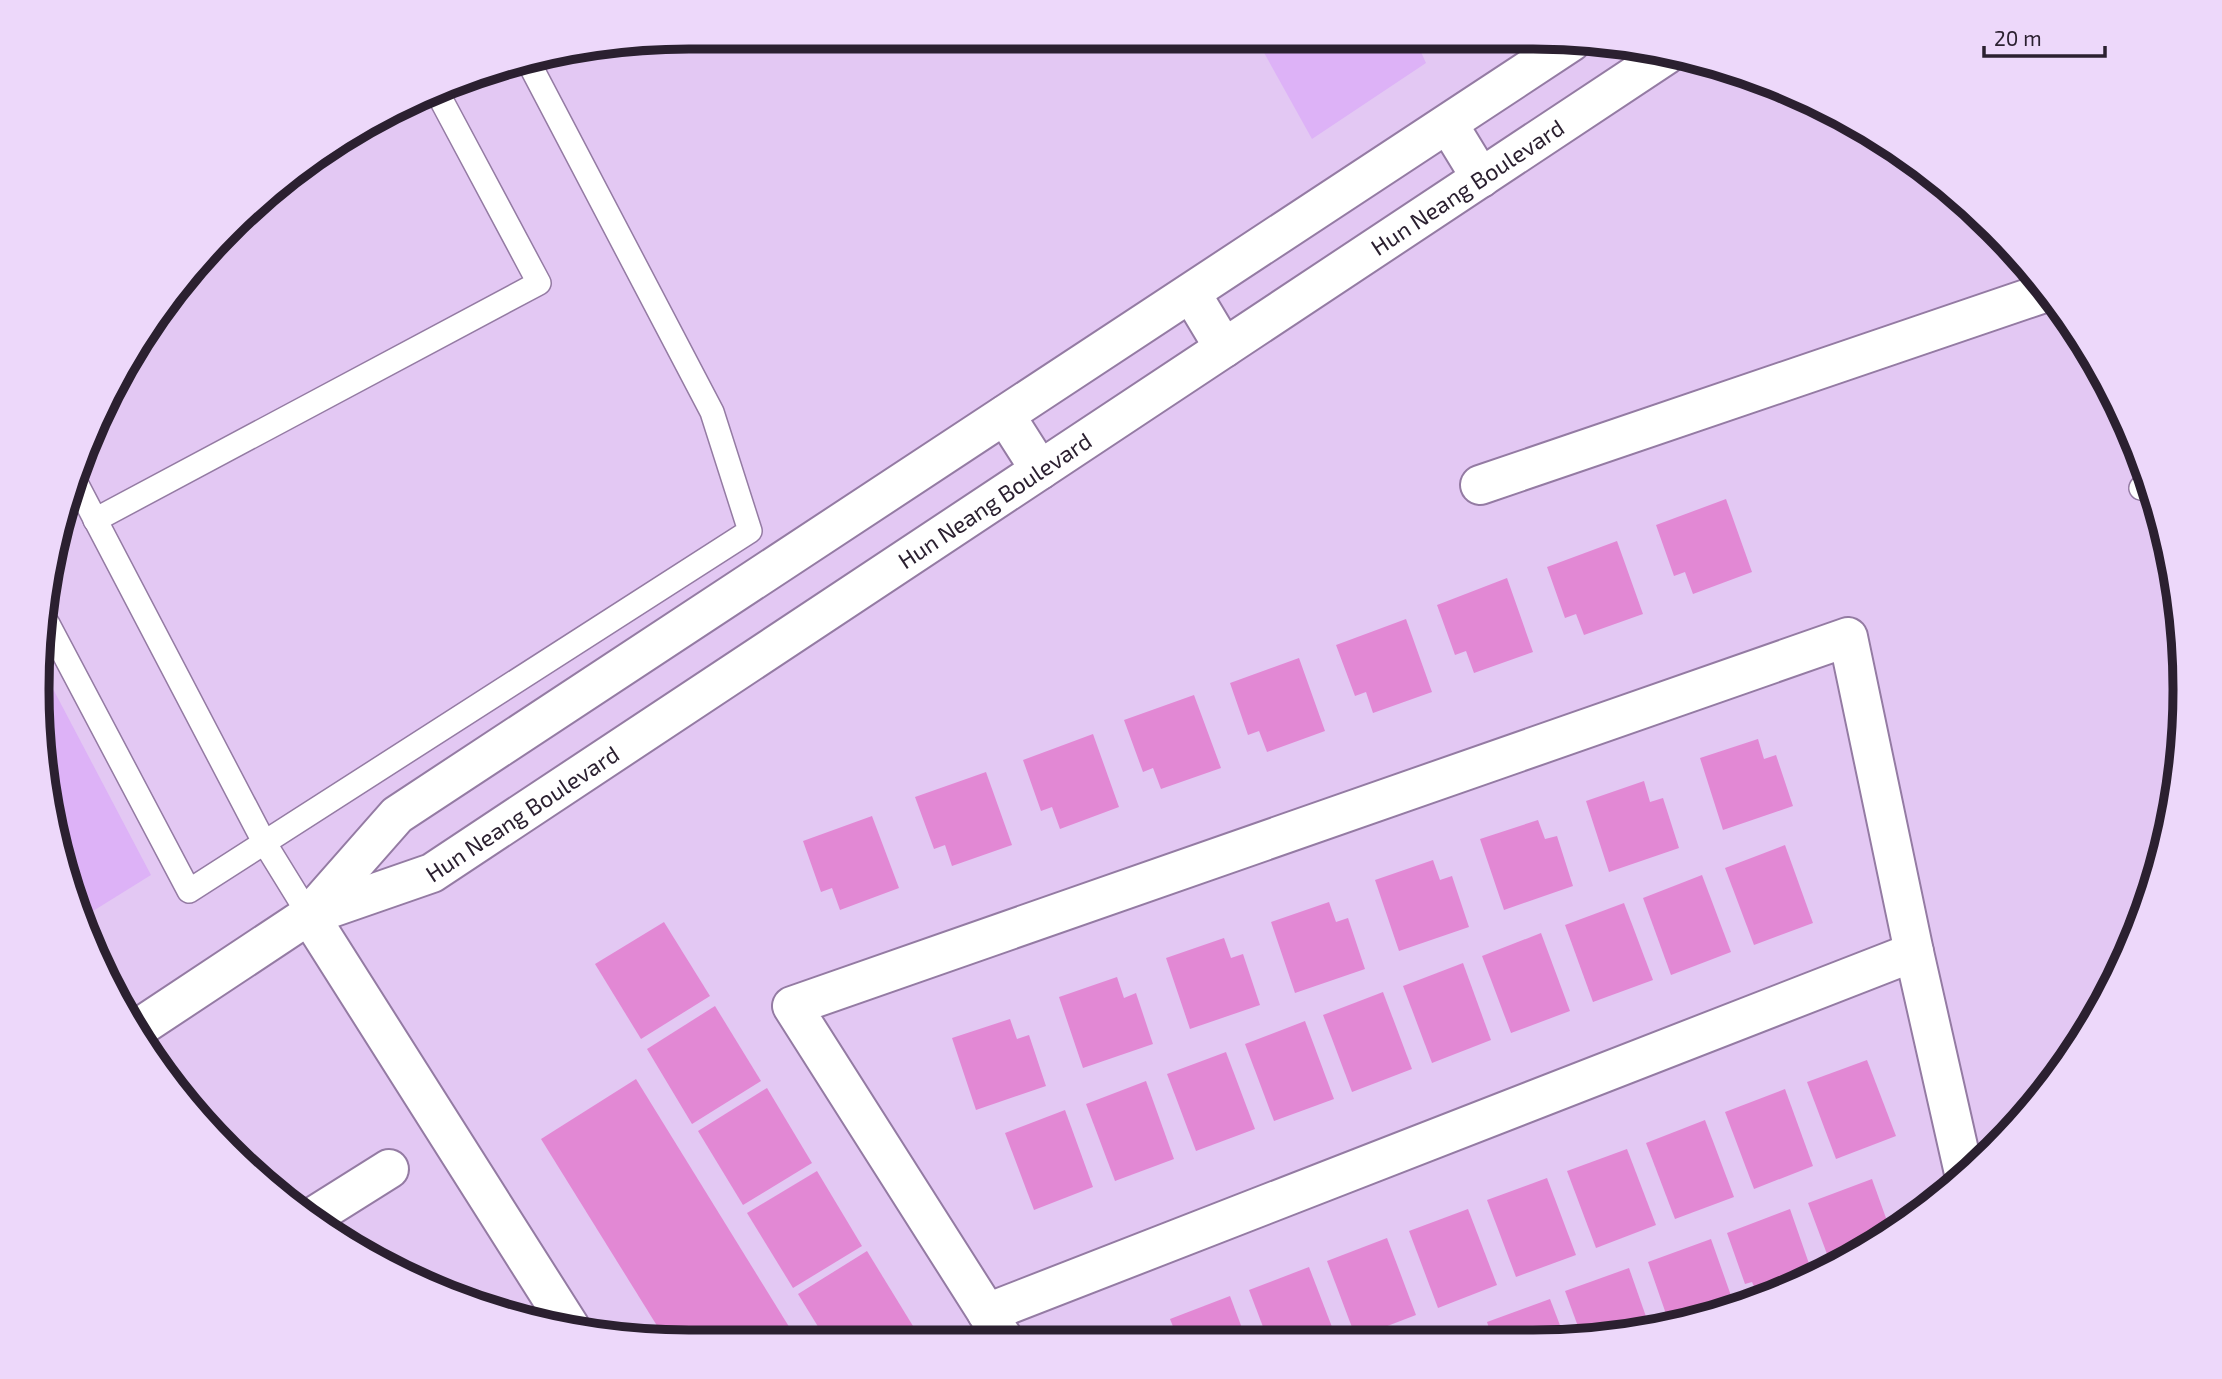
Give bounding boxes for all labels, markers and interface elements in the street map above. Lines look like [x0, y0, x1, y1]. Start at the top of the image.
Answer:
scale bar [1984, 14, 2105, 58]
text: 20 m [1994, 25, 2042, 50]
street label: Hun Neang Boulevard [1365, 113, 1569, 261]
street label: Hun Neang Boulevard [893, 426, 1097, 574]
street label: Hun Neang Boulevard [420, 739, 624, 888]

